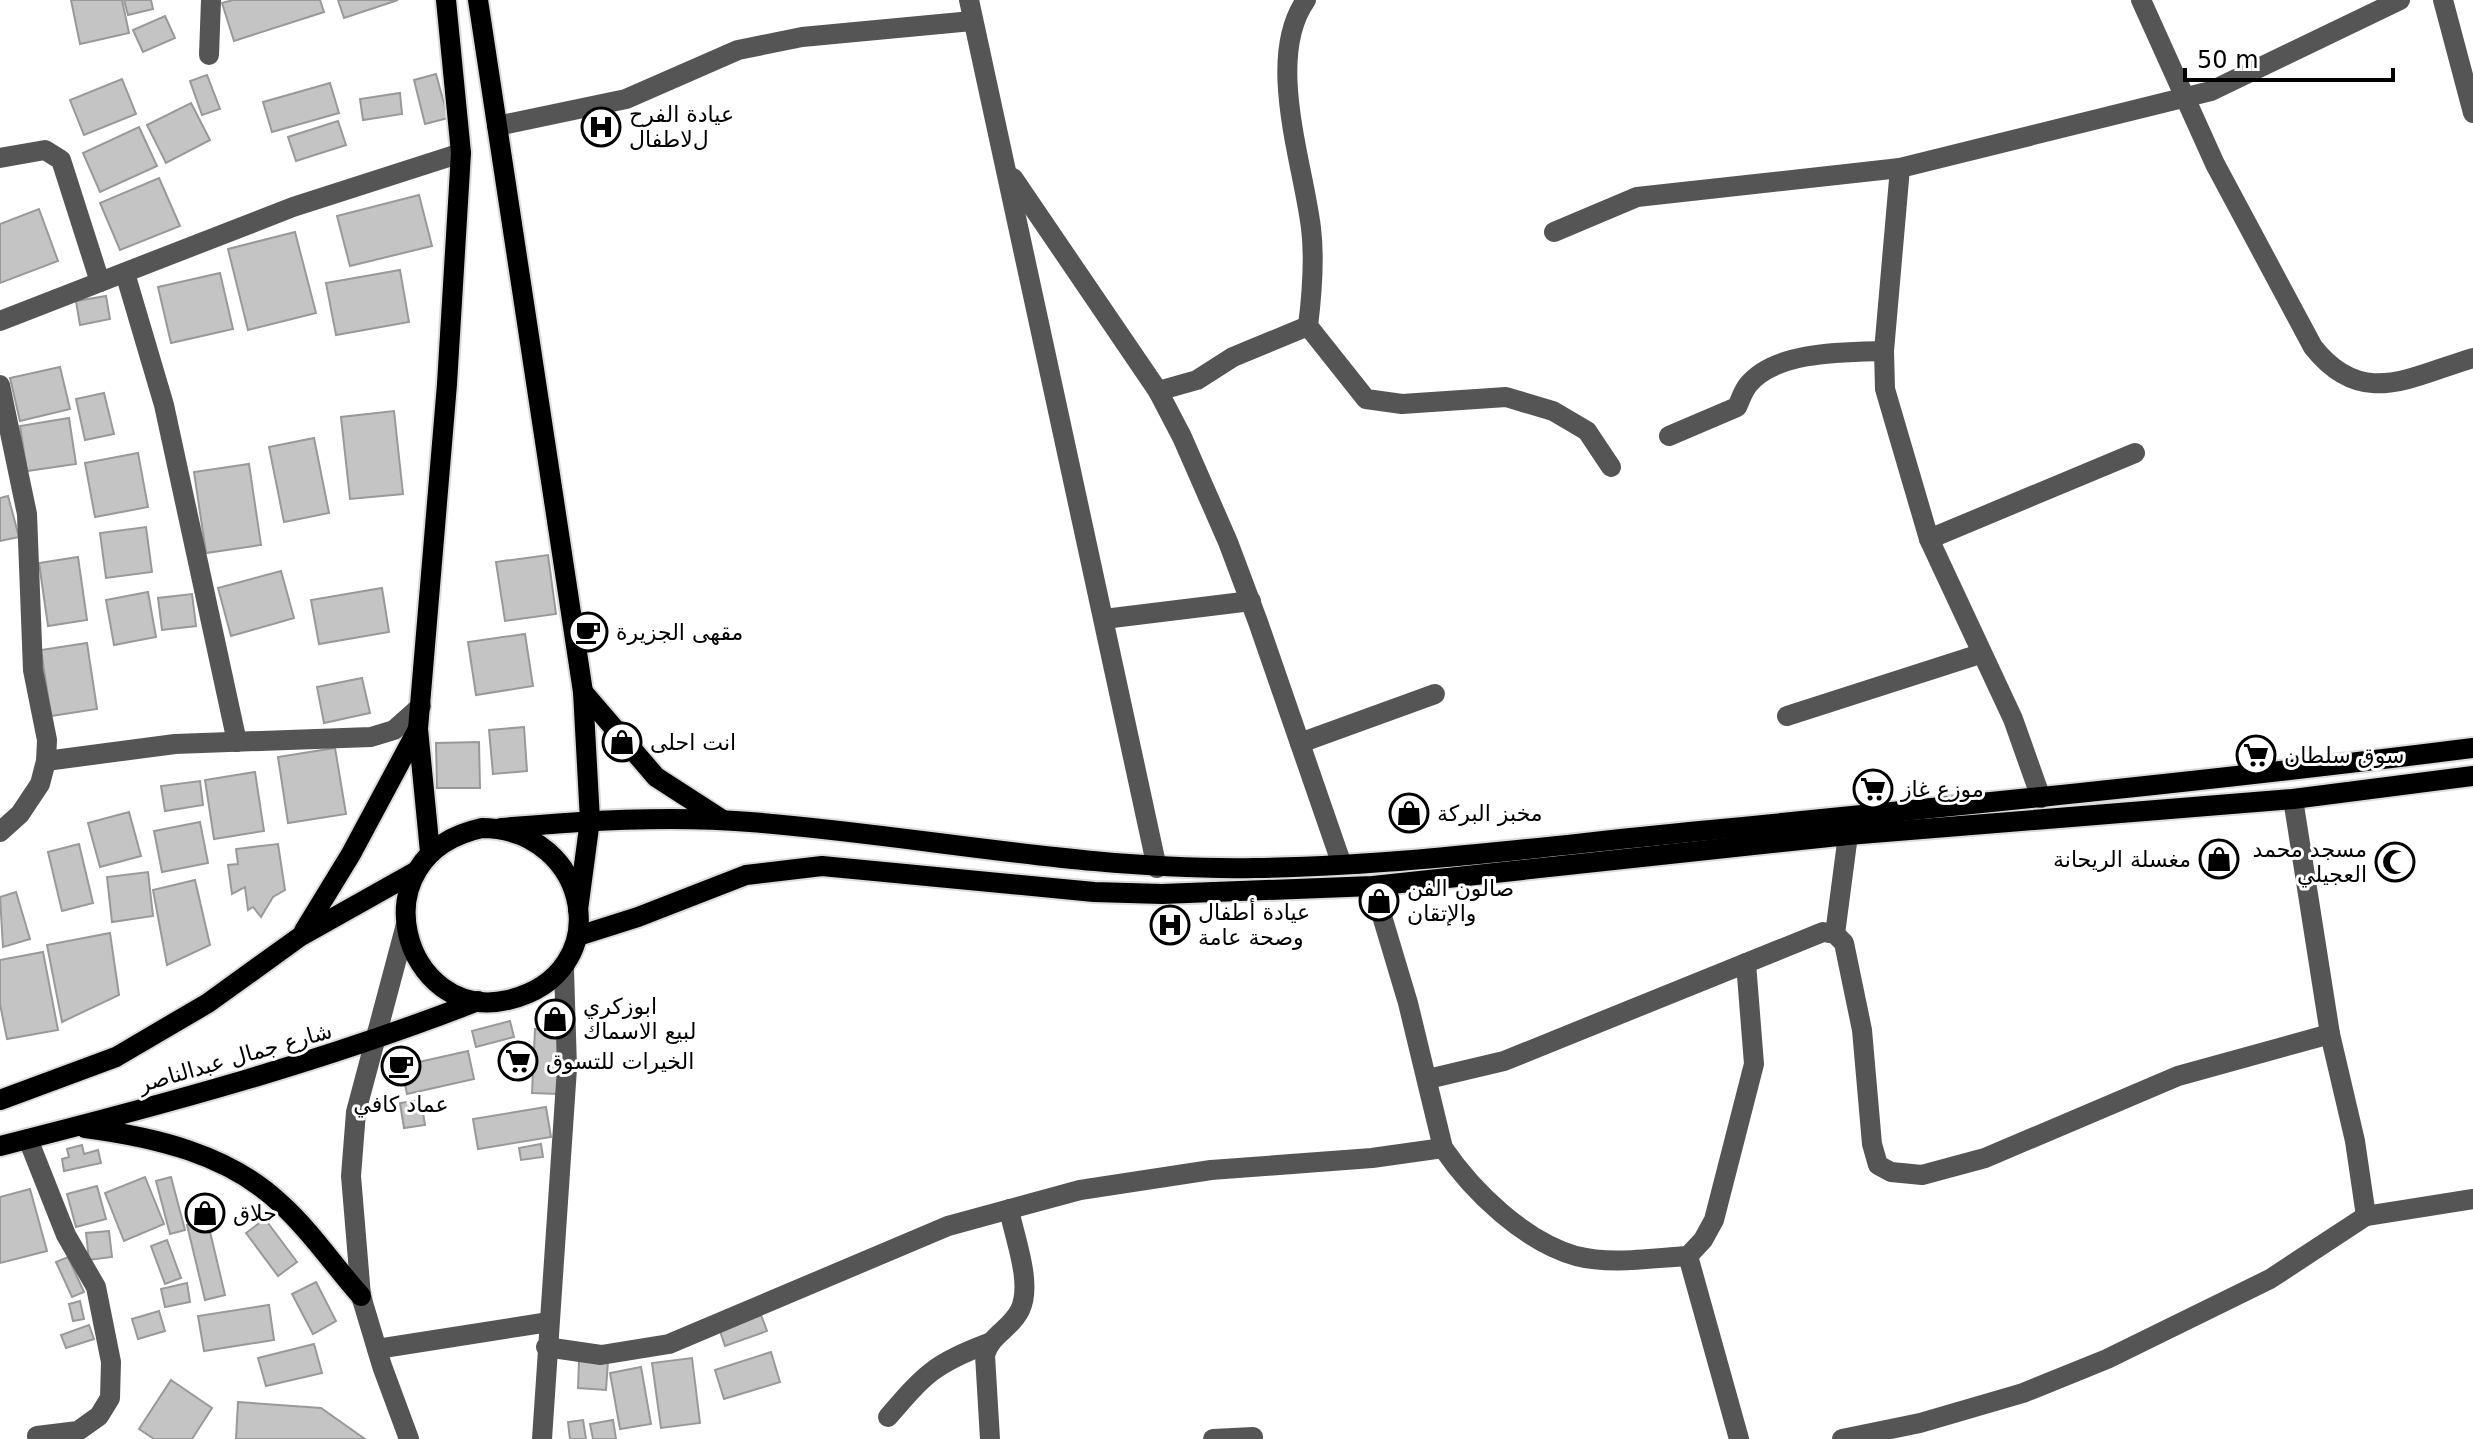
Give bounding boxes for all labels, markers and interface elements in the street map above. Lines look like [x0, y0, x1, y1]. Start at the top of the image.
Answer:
scale bar [2185, 32, 2393, 82]
text: 50 m [2197, 46, 2259, 74]
place label: عيادة الفرح لﻻطفال [629, 102, 734, 152]
hospital icon: عيادة الفرح لﻻطفال [580, 106, 622, 148]
cafe icon: مقهى الجزيرة [567, 611, 609, 653]
place label: مقهى الجزيرة [616, 620, 743, 645]
shop icon: انت احلى [601, 721, 643, 763]
place label: انت احلى [650, 730, 736, 755]
supermarket icon: سوق سلطان [2235, 734, 2277, 776]
place label: سوق سلطان [2284, 743, 2404, 768]
supermarket icon: موزع غاز [1852, 768, 1894, 810]
place label: موزع غاز [1900, 777, 1984, 802]
shop icon: مخبز البركة [1388, 792, 1430, 834]
place label: مخبز البركة [1437, 801, 1543, 826]
place label: مسجد محمد العجيلي [2253, 837, 2367, 888]
shop icon: مغسلة الريحانة [2198, 838, 2240, 880]
mosque icon: مسجد محمد العجيلي [2374, 841, 2416, 883]
place label: مغسلة الريحانة [2053, 847, 2191, 872]
place label: صالون الفن والإتقان [1407, 876, 1514, 926]
shop icon: صالون الفن والإتقان [1358, 880, 1400, 922]
place label: عيادة أطفال وصحة عامة [1198, 898, 1310, 950]
hospital icon: عيادة أطفال وصحة عامة [1149, 904, 1191, 946]
place label: ابوزكري لبيع اﻻسماك [583, 994, 696, 1044]
shop icon: ابوزكري لبيع اﻻسماك [534, 998, 576, 1040]
street label: شارع جمال عبدالناصر [135, 1018, 335, 1097]
supermarket icon: الخيرات للتسوق [497, 1040, 539, 1082]
cafe icon: عماد كافي [380, 1045, 422, 1087]
place label: الخيرات للتسوق [546, 1049, 694, 1074]
place label: عماد كافي [353, 1092, 449, 1118]
shop icon: حلاق [184, 1192, 226, 1234]
place label: حلاق [233, 1201, 277, 1226]

